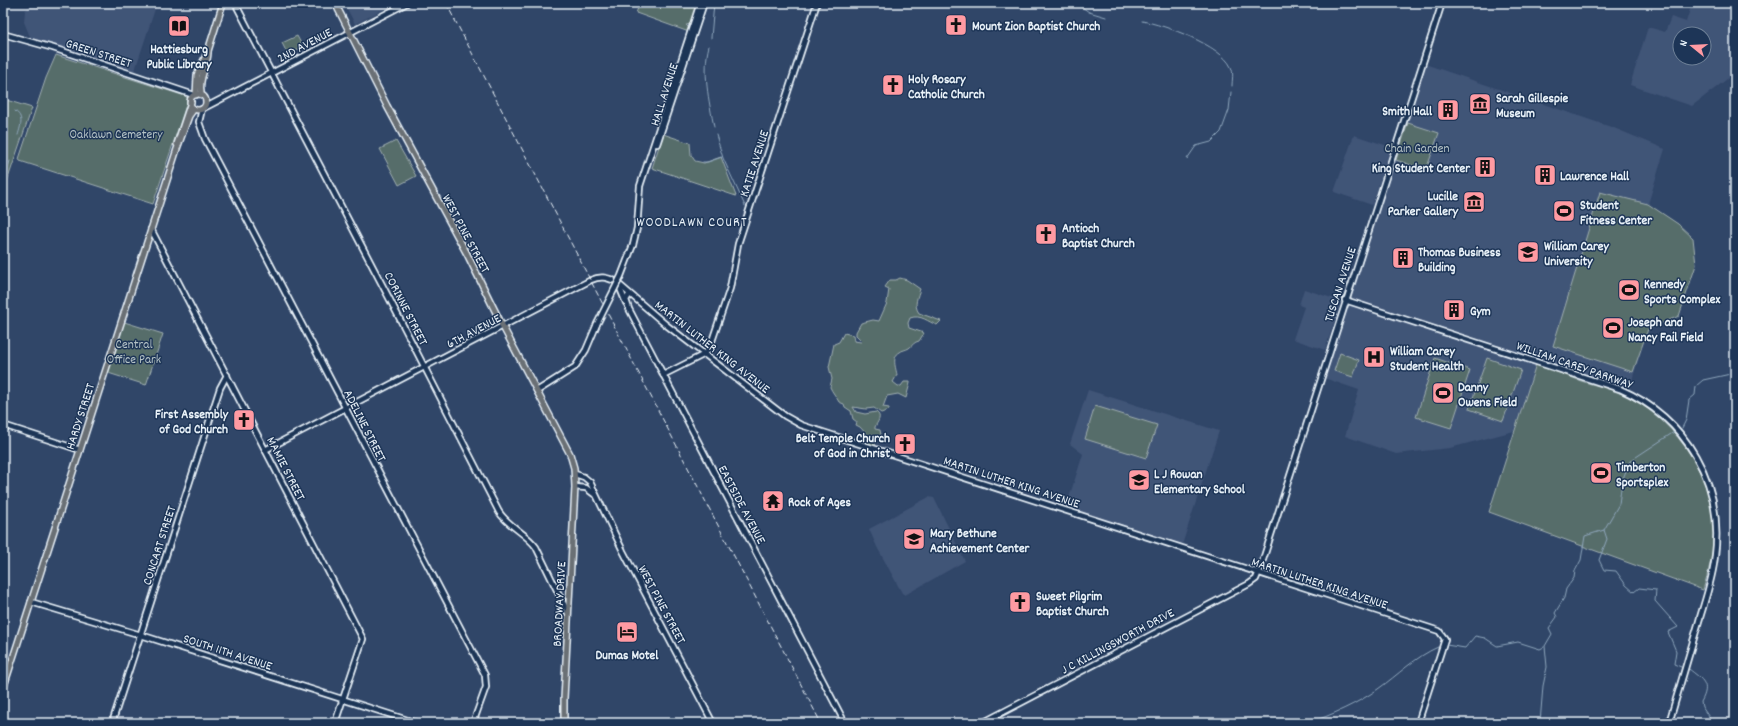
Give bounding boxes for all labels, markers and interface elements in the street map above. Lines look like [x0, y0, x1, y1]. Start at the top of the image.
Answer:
church icon: Mount Zion Baptist Church [943, 12, 969, 38]
library icon: Hattiesburg Public Library [166, 13, 192, 39]
place label: Mount Zion Baptist Church [972, 18, 1100, 37]
street label: 2ND AVENUE [274, 24, 336, 69]
north arrow [1672, 26, 1712, 66]
street label: GREEN STREET [63, 35, 134, 74]
text: N [1676, 38, 1693, 49]
place label: Hattiesburg Public Library [146, 41, 212, 75]
street label: HALL AVENUE [646, 61, 685, 129]
place label: Holy Rosary Catholic Church [908, 71, 985, 105]
church icon: Holy Rosary Catholic Church [880, 72, 906, 98]
place label: Sarah Gillespie Museum [1496, 90, 1568, 124]
museum icon: Sarah Gillespie Museum [1467, 91, 1493, 117]
building icon: Smith Hall [1435, 97, 1461, 123]
place label: Smith Hall [1382, 103, 1433, 122]
park label: Oaklawn Cemetery [70, 126, 163, 145]
street label: KATIE AVENUE [736, 128, 775, 200]
park label: Chain Garden [1384, 140, 1450, 159]
building icon: King Student Center [1472, 154, 1498, 180]
place label: King Student Center [1372, 160, 1471, 179]
building icon: Lawrence Hall [1532, 162, 1558, 188]
place label: Lawrence Hall [1560, 168, 1630, 187]
place label: Lucille Parker Gallery [1388, 188, 1459, 222]
museum icon: Lucille Parker Gallery [1461, 189, 1487, 215]
street label: WEST PINE STREET [436, 191, 494, 277]
place label: Student Fitness Center [1580, 197, 1653, 231]
sports icon: Student Fitness Center [1551, 198, 1577, 224]
district label: WOODLAWN COURT [637, 213, 747, 233]
place label: Antioch Baptist Church [1062, 220, 1135, 254]
church icon: Antioch Baptist Church [1033, 221, 1059, 247]
place label: William Carey University [1544, 238, 1609, 272]
school or university icon: William Carey University [1515, 239, 1541, 265]
place label: Thomas Business Building [1418, 244, 1501, 278]
street label: TUSCAN AVENUE [1320, 245, 1362, 325]
building icon: Thomas Business Building [1390, 245, 1416, 271]
street label: CORINNE STREET [378, 269, 431, 349]
place label: Kennedy Sports Complex [1644, 276, 1721, 310]
sports icon: Kennedy Sports Complex [1616, 277, 1642, 303]
street label: MARTIN LUTHER KING AVENUE [650, 297, 773, 399]
building icon: Gym [1441, 297, 1467, 323]
place label: Gym [1470, 303, 1491, 322]
street label: 6TH AVENUE [444, 310, 505, 354]
place label: Joseph and Nancy Fail Field [1628, 314, 1703, 348]
sports icon: Joseph and Nancy Fail Field [1600, 315, 1626, 341]
park label: Central Office Park [107, 336, 161, 370]
street label: WILLIAM CAREY PARKWAY [1513, 338, 1636, 396]
place label: William Carey Student Health [1390, 343, 1464, 377]
hospital icon: William Carey Student Health [1361, 344, 1387, 370]
place label: Danny Owens Field [1458, 379, 1517, 413]
sports icon: Danny Owens Field [1430, 380, 1456, 406]
street label: HARDY STREET [62, 381, 101, 452]
street label: ADELINE STREET [337, 387, 390, 465]
place label: First Assembly of God Church [155, 406, 229, 440]
church icon: First Assembly of God Church [231, 407, 257, 433]
place label: Belt Temple Church of God in Christ [796, 430, 890, 464]
church icon: Belt Temple Church of God in Christ [892, 431, 918, 457]
street label: MAMIE STREET [261, 434, 309, 504]
street label: MARTIN LUTHER KING AVENUE [941, 452, 1082, 514]
place label: Timberton Sportsplex [1616, 459, 1668, 493]
sports icon: Timberton Sportsplex [1588, 460, 1614, 486]
street label: EASTSIDE AVENUE [712, 462, 770, 548]
place label: L J Rowan Elementary School [1154, 466, 1246, 500]
school or university icon: L J Rowan Elementary School [1126, 467, 1152, 493]
temple icon: Rock of Ages [760, 488, 786, 514]
place label: Rock of Ages [788, 494, 851, 513]
street label: CONCART STREET [139, 504, 182, 588]
place label: Mary Bethune Achievement Center [930, 525, 1031, 559]
school or university icon: Mary Bethune Achievement Center [901, 526, 927, 552]
street label: MARTIN LUTHER KING AVENUE [1249, 553, 1390, 615]
street label: BROADWAY DRIVE [549, 561, 572, 647]
street label: WEST PINE STREET [632, 562, 690, 648]
place label: Sweet Pilgrim Baptist Church [1036, 588, 1109, 622]
church icon: Sweet Pilgrim Baptist Church [1007, 589, 1033, 615]
street label: J C KILLINGSWORTH DRIVE [1058, 604, 1178, 680]
hotel icon: Dumas Motel [614, 619, 640, 645]
street label: SOUTH 11TH AVENUE [180, 630, 274, 677]
place label: Dumas Motel [596, 647, 659, 666]

